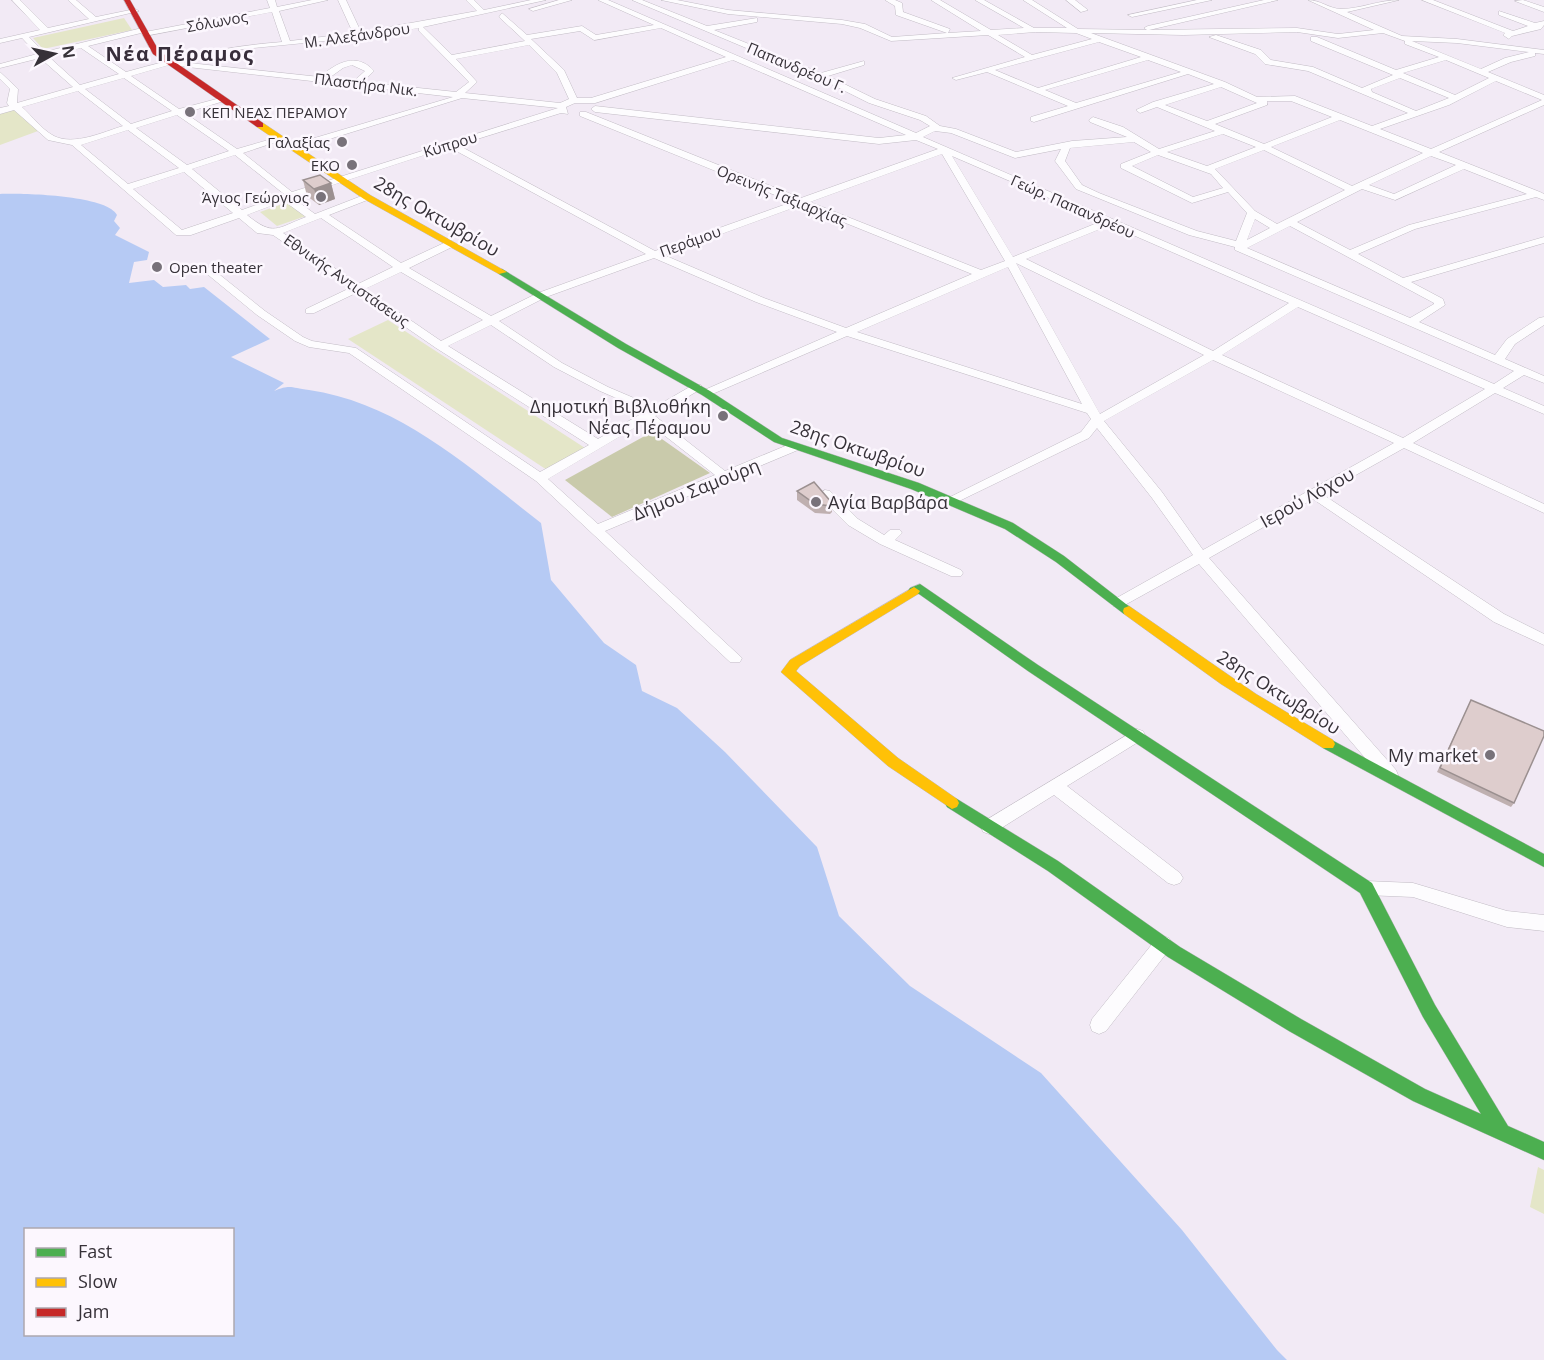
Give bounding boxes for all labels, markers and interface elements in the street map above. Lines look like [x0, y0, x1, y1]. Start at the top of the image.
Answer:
street label: Σόλωνος [185, 6, 249, 36]
street label: Μ. Αλεξάνδρου [303, 18, 411, 52]
north arrow [24, 24, 84, 84]
street label: Παπανδρέου Γ. [744, 37, 850, 97]
district label: Νέα Πέραμος [106, 40, 254, 67]
text: N [57, 44, 81, 60]
street label: Πλαστήρα Νικ. [313, 68, 419, 100]
place label: ΚΕΠ ΝΕΑΣ ΠΕΡΑΜΟΥ [202, 102, 348, 122]
marker: ΚΕΠ ΝΕΑΣ ΠΕΡΑΜΟΥ [183, 105, 197, 119]
street label: Κύπρου [421, 126, 479, 162]
place label: Γαλαξίας [267, 132, 330, 152]
marker: Γαλαξίας [335, 135, 349, 149]
place label: EKO [311, 155, 340, 175]
marker: EKO [345, 158, 359, 172]
street label: Ορεινής Ταξιαρχίας [714, 160, 850, 230]
street label: 28ης Οκτωβρίου [370, 170, 504, 262]
street label: Γεώρ. Παπανδρέου [1008, 170, 1138, 242]
place label: Άγιος Γεώργιος [202, 187, 309, 207]
marker: Άγιος Γεώργιος [314, 190, 328, 204]
street label: Περάμου [657, 221, 723, 261]
street label: Εθνικής Αντιστάσεως [280, 229, 414, 331]
place label: Open theater [169, 257, 263, 277]
marker: Open theater [150, 260, 164, 274]
place label: Δημοτική Βιβλιοθήκη Νέας Πέραμου [530, 394, 711, 439]
marker: Δημοτική Βιβλιοθήκη Νέας Πέραμου [716, 409, 730, 423]
street label: 28ης Οκτωβρίου [787, 414, 929, 482]
street label: Δήμου Σαμούρη [629, 453, 763, 525]
street label: Ιερού Λόχου [1256, 461, 1358, 533]
place label: Αγία Βαρβάρα [828, 490, 948, 514]
marker: Αγία Βαρβάρα [809, 495, 823, 509]
street label: 28ης Οκτωβρίου [1213, 644, 1345, 740]
place label: My market [1388, 743, 1478, 767]
marker: My market [1483, 748, 1497, 762]
legend [24, 1228, 234, 1336]
text: Fast [78, 1239, 112, 1263]
text: Slow [78, 1269, 117, 1293]
text: Jam [76, 1299, 110, 1323]

